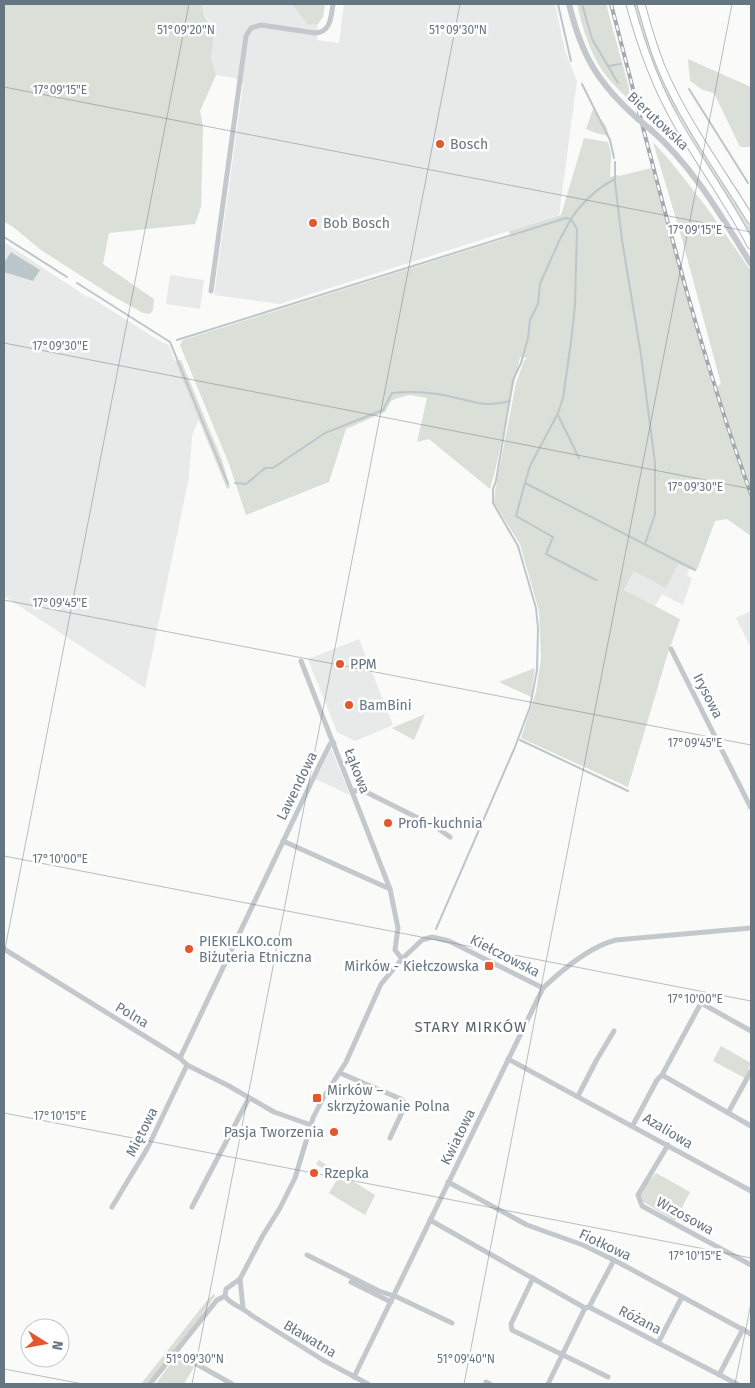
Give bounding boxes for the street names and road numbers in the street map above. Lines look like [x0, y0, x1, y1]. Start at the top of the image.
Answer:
street label: Bierutowska [624, 88, 692, 154]
street label: Irysowa [689, 671, 727, 721]
street label: Łąkowa [341, 746, 373, 796]
street label: Lawendowa [273, 749, 321, 823]
street label: Kiełczowska [467, 931, 543, 981]
street label: Polna [112, 998, 152, 1032]
street label: Miętowa [122, 1105, 162, 1159]
street label: Kwiatowa [437, 1106, 479, 1168]
street label: Azaliowa [640, 1110, 696, 1152]
street label: Wrzosowa [653, 1193, 717, 1239]
street label: Fiołkowa [576, 1226, 634, 1264]
street label: Różana [616, 1302, 664, 1338]
street label: Bławatna [280, 1317, 340, 1361]

